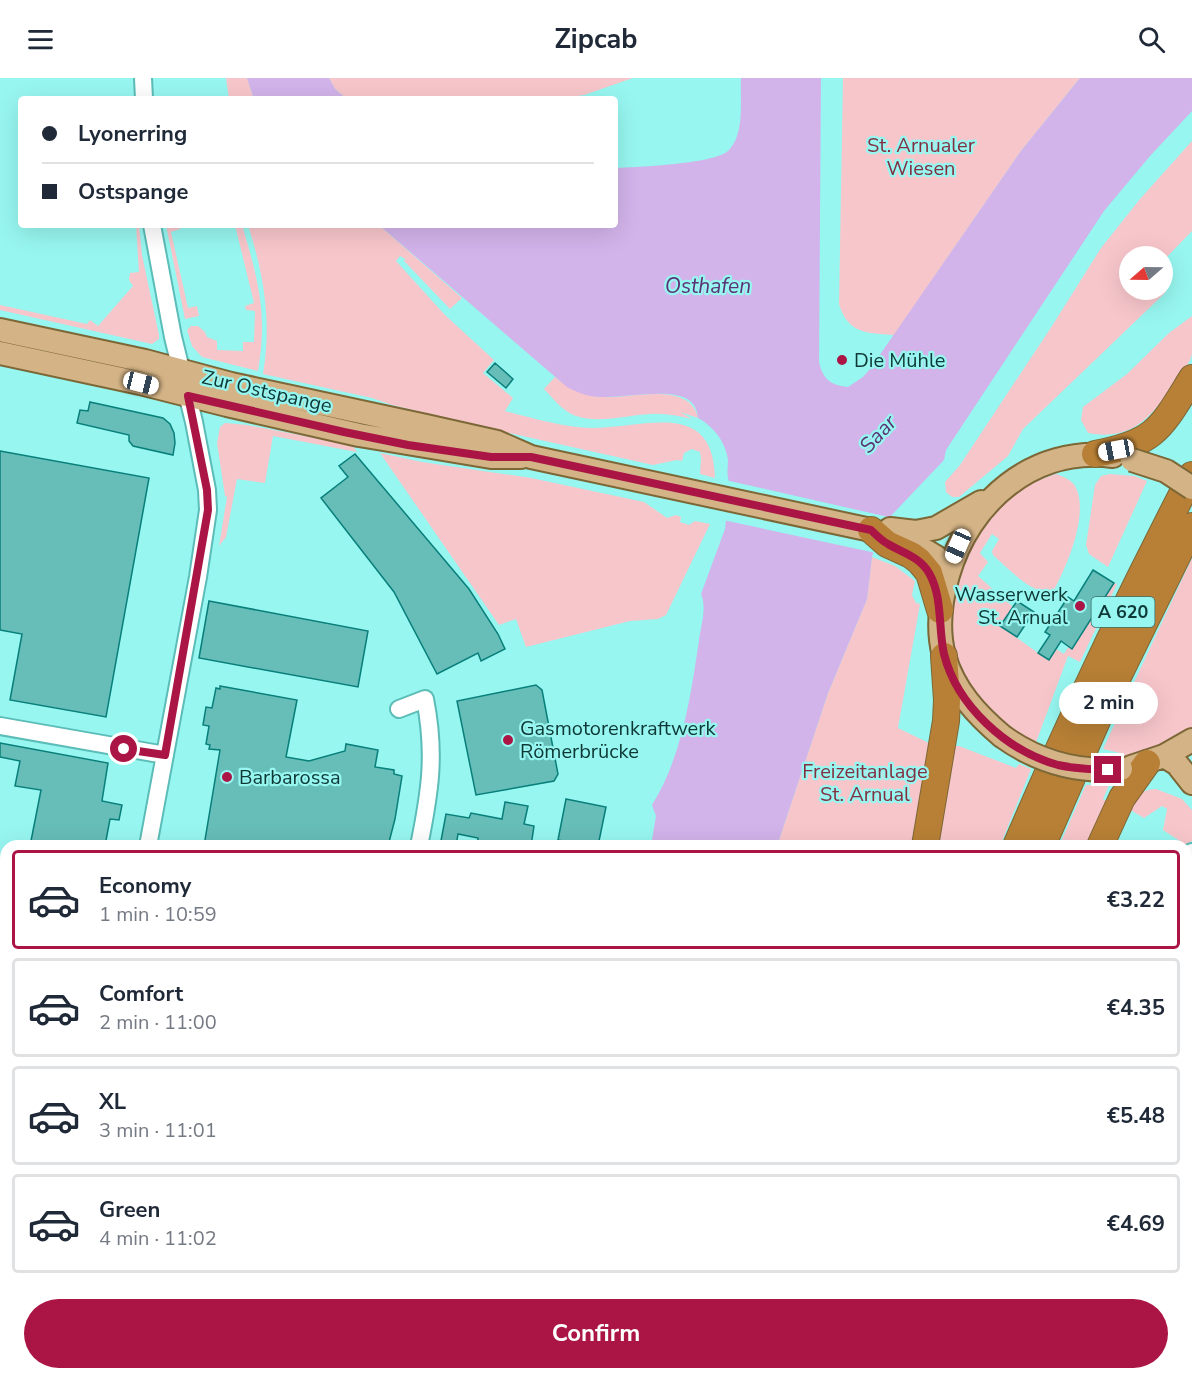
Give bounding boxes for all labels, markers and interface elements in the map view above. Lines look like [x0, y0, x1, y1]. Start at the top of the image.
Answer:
text: Zipcab [554, 21, 638, 58]
icon: menu [24, 23, 57, 56]
icon: search [1135, 23, 1168, 56]
text: Lyonerring [78, 119, 187, 149]
park label: St. Arnualer Wiesen [867, 132, 975, 182]
text: Ostspange [78, 177, 188, 207]
north arrow [1119, 246, 1173, 300]
map controls [1119, 246, 1173, 300]
water label: Osthafen [665, 272, 751, 300]
place label: Die Mühle [854, 347, 945, 374]
marker: Die Mühle [835, 353, 849, 367]
street label: Zur Ostspange [199, 363, 335, 420]
car [121, 370, 161, 396]
water label: Saar [853, 408, 903, 459]
car [1097, 438, 1135, 462]
car [942, 526, 974, 566]
place label: Wasserwerk St. Arnual [954, 581, 1069, 631]
road number: A 620 [1092, 597, 1154, 627]
marker: Wasserwerk St. Arnual [1073, 599, 1087, 613]
callout: 2 min [1058, 683, 1158, 725]
text: 2 min [1083, 689, 1134, 716]
place label: Gasmotorenkraftwerk Römerbrücke [520, 715, 716, 765]
marker: Gasmotorenkraftwerk Römerbrücke [501, 733, 515, 747]
route start [110, 735, 137, 762]
route end [1094, 756, 1121, 783]
park label: Freizeitanlage St. Arnual [802, 758, 928, 808]
place label: Barbarossa [239, 764, 341, 791]
marker: Barbarossa [220, 770, 234, 784]
text: Economy [99, 871, 191, 901]
icon: car [27, 873, 81, 927]
text: €3.22 [1107, 885, 1165, 915]
text: 1 min · 10:59 [99, 901, 217, 928]
text: Comfort [99, 979, 183, 1009]
icon: car [27, 981, 81, 1035]
text: €4.35 [1107, 993, 1165, 1023]
text: 2 min · 11:00 [99, 1009, 217, 1036]
text: XL [99, 1087, 126, 1117]
icon: car [27, 1089, 81, 1143]
text: €5.48 [1107, 1101, 1165, 1131]
text: 3 min · 11:01 [99, 1117, 217, 1144]
text: Green [99, 1195, 160, 1225]
icon: car [27, 1197, 81, 1251]
text: €4.69 [1107, 1209, 1165, 1239]
text: 4 min · 11:02 [99, 1225, 217, 1252]
button: Confirm [24, 1299, 1168, 1368]

